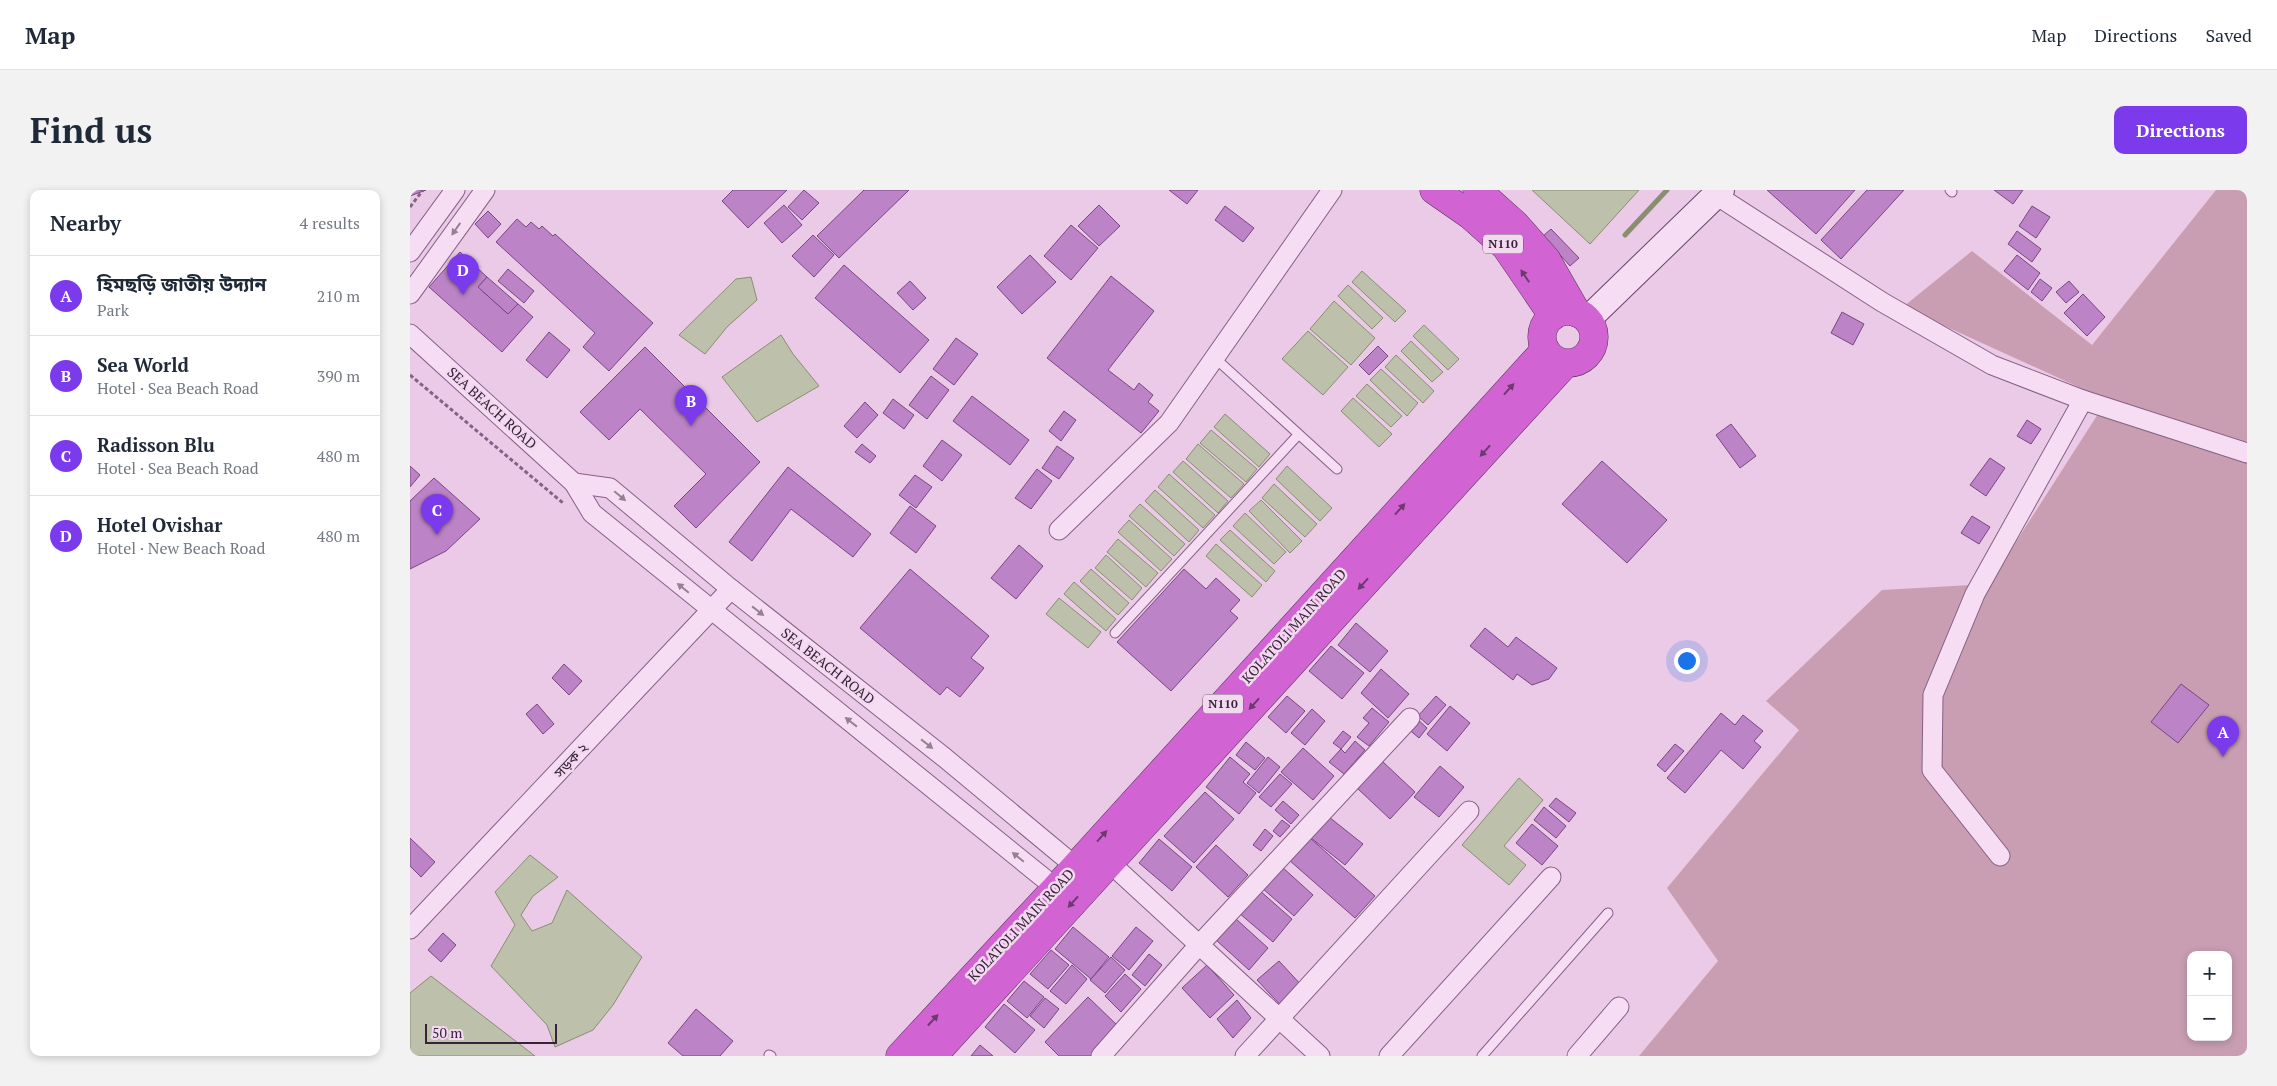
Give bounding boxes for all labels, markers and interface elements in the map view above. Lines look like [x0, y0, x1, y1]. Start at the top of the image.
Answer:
text: Map [25, 19, 75, 51]
text: Map [2031, 23, 2066, 47]
text: Directions [2094, 23, 2177, 47]
text: Saved [2205, 23, 2252, 47]
button: Directions [2114, 106, 2247, 154]
text: Find us [30, 107, 152, 153]
text: Nearby [50, 209, 121, 237]
text: 4 results [300, 212, 360, 234]
one-way arrow [451, 222, 461, 236]
road number: N110 [1483, 234, 1523, 254]
pin: D [447, 254, 479, 295]
one-way arrow [1520, 269, 1530, 282]
text: হিমছড়ি জাতীয় উদ্যান [97, 271, 266, 296]
text: A [60, 285, 72, 307]
text: 210 m [317, 285, 360, 307]
text: Park [97, 299, 129, 321]
text: Sea World [97, 352, 189, 377]
street label: SEA BEACH ROAD [444, 362, 541, 453]
text: B [61, 365, 71, 387]
text: 390 m [317, 365, 360, 387]
text: Hotel · Sea Beach Road [97, 377, 259, 399]
one-way arrow [1503, 383, 1515, 395]
pin: B [675, 385, 707, 426]
text: Radisson Blu [97, 432, 215, 457]
text: C [61, 445, 71, 467]
text: 480 m [317, 445, 360, 467]
one-way arrow [1479, 445, 1490, 458]
text: Hotel · Sea Beach Road [97, 457, 259, 479]
one-way arrow [613, 490, 626, 501]
pin: C [421, 494, 453, 535]
one-way arrow [1394, 503, 1406, 515]
text: Hotel Ovishar [97, 512, 222, 537]
text: D [60, 525, 72, 547]
text: 480 m [317, 525, 360, 547]
text: Hotel · New Beach Road [97, 537, 265, 559]
street label: KOLATOLI MAIN ROAD [1237, 564, 1350, 687]
one-way arrow [1357, 578, 1369, 590]
one-way arrow [676, 582, 689, 593]
one-way arrow [751, 605, 764, 616]
street label: SEA BEACH ROAD [778, 623, 879, 708]
your location [1674, 648, 1700, 674]
road number: N110 [1203, 694, 1243, 714]
one-way arrow [1248, 698, 1259, 710]
one-way arrow [845, 716, 858, 727]
pin: A [2207, 716, 2239, 757]
street label: সড়ক ২ [549, 737, 592, 782]
one-way arrow [920, 739, 933, 750]
one-way arrow [1096, 831, 1108, 843]
one-way arrow [1012, 852, 1024, 863]
street label: KOLATOLI MAIN ROAD [963, 864, 1078, 985]
one-way arrow [1067, 895, 1079, 907]
map controls [2187, 951, 2232, 1041]
button: + [2187, 951, 2232, 996]
button: − [2187, 996, 2232, 1041]
one-way arrow [927, 1015, 939, 1027]
scale bar [425, 1021, 558, 1044]
text: 50 m [432, 1023, 462, 1042]

